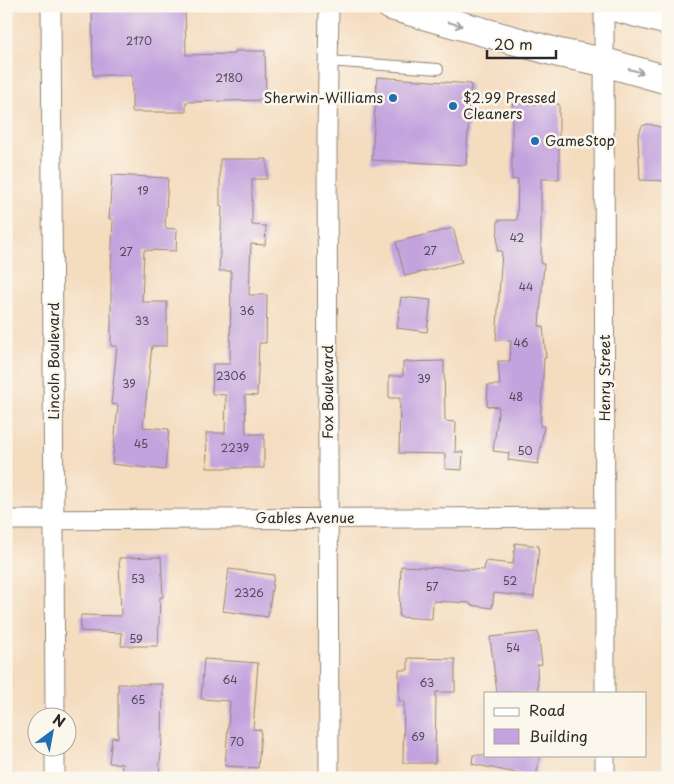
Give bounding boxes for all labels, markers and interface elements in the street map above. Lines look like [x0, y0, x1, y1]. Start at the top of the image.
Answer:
one-way arrow [446, 19, 462, 29]
scale bar [487, 28, 555, 60]
house number: 2170 [126, 32, 152, 49]
text: 20 m [494, 32, 533, 55]
one-way arrow [627, 67, 643, 77]
house number: 2180 [215, 69, 243, 86]
place label: Sherwin-Williams [264, 87, 383, 108]
place label: $2.99 Pressed Cleaners [463, 87, 556, 124]
marker: Sherwin-Williams [387, 92, 399, 104]
marker: $2.99 Pressed Cleaners [447, 100, 459, 112]
place label: GameStop [545, 130, 615, 151]
marker: GameStop [529, 135, 541, 147]
house number: 19 [137, 182, 149, 199]
house number: 42 [510, 229, 525, 246]
house number: 27 [423, 242, 437, 259]
house number: 27 [119, 243, 133, 260]
house number: 44 [519, 278, 533, 295]
street label: Lincoln Boulevard [43, 302, 64, 420]
house number: 36 [240, 302, 255, 319]
house number: 33 [135, 312, 149, 329]
house number: 46 [514, 334, 529, 351]
street label: Henry Street [594, 334, 615, 421]
street label: Fox Boulevard [317, 345, 338, 439]
house number: 2306 [216, 367, 247, 384]
house number: 39 [417, 370, 431, 387]
house number: 39 [122, 375, 136, 392]
house number: 48 [509, 388, 523, 405]
house number: 45 [134, 435, 148, 452]
house number: 2239 [221, 439, 249, 456]
house number: 50 [517, 442, 533, 459]
street label: Gables Avenue [255, 507, 355, 528]
house number: 53 [131, 570, 145, 587]
house number: 52 [503, 572, 517, 589]
house number: 57 [425, 578, 439, 595]
house number: 2326 [234, 584, 264, 601]
house number: 59 [129, 630, 143, 647]
house number: 54 [506, 639, 520, 656]
house number: 64 [223, 671, 237, 688]
house number: 63 [420, 674, 434, 691]
house number: 65 [131, 691, 145, 708]
legend [484, 692, 646, 756]
text: Road [529, 698, 565, 721]
north arrow [28, 706, 78, 756]
text: N [49, 709, 69, 732]
text: Building [529, 724, 588, 747]
house number: 69 [411, 728, 425, 745]
house number: 70 [230, 733, 244, 750]

